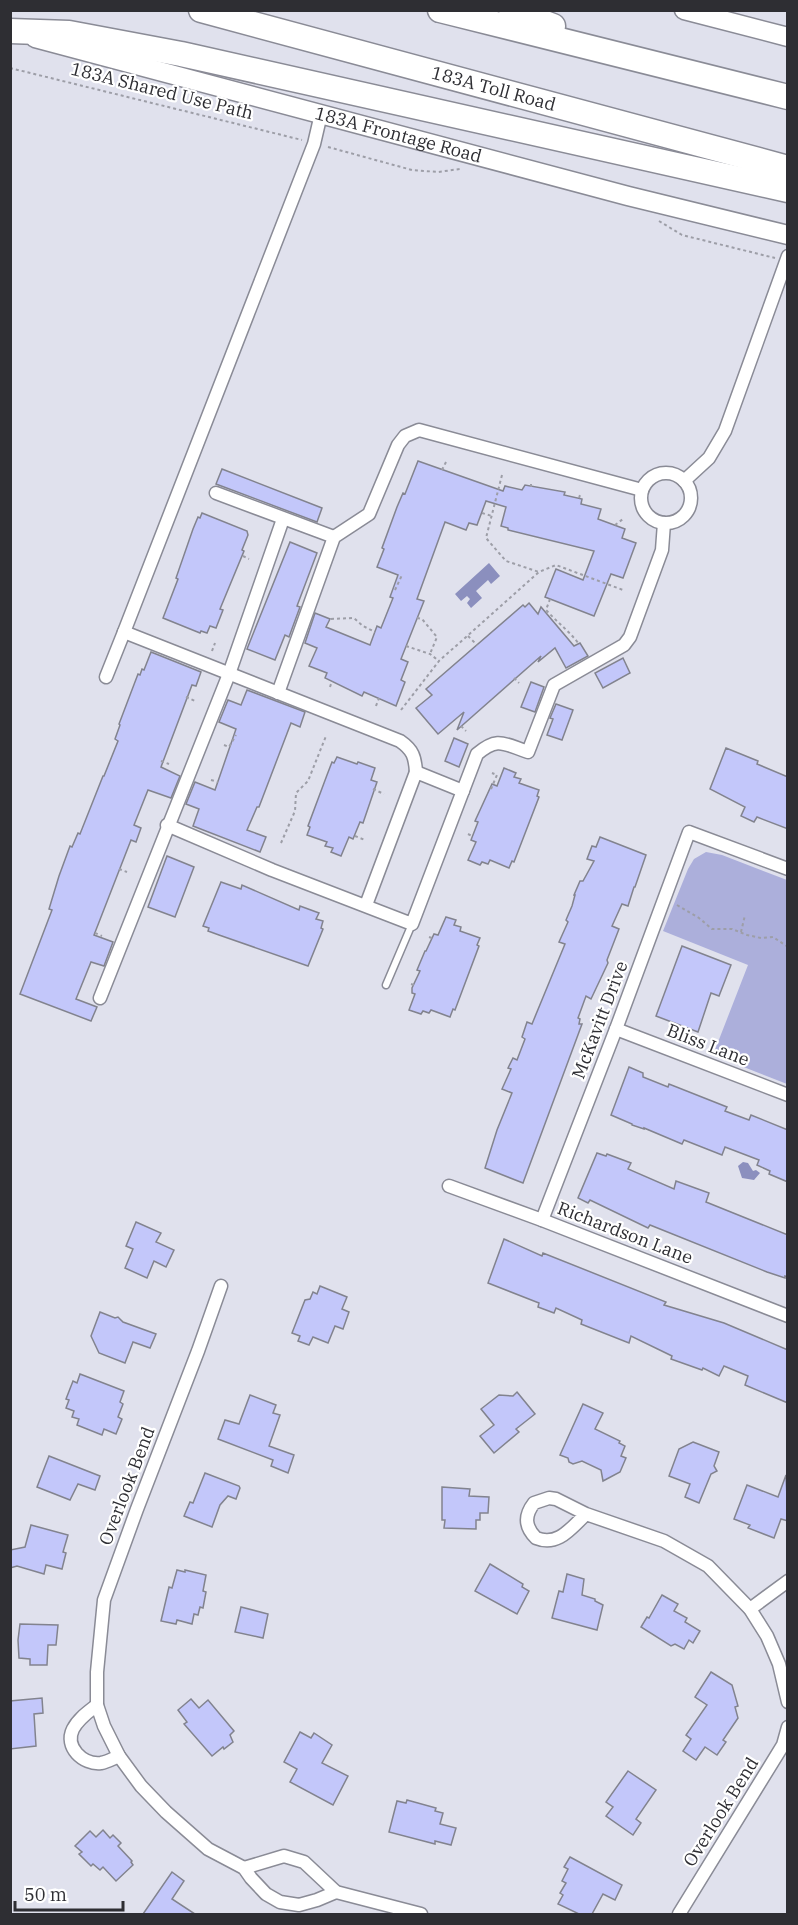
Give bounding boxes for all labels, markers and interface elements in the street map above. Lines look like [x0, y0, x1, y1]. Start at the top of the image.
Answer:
street label: 183A Shared Use Path [68, 57, 256, 124]
street label: 183A Toll Road [429, 61, 559, 116]
street label: 183A Frontage Road [312, 101, 485, 168]
street label: McKavitt Drive [566, 958, 633, 1082]
street label: Bliss Lane [664, 1018, 753, 1071]
street label: Richardson Lane [554, 1196, 696, 1269]
street label: Overlook Bend [93, 1423, 160, 1548]
street label: Overlook Bend [678, 1753, 763, 1871]
scale bar [15, 1874, 123, 1912]
text: 50 m [24, 1883, 67, 1906]

